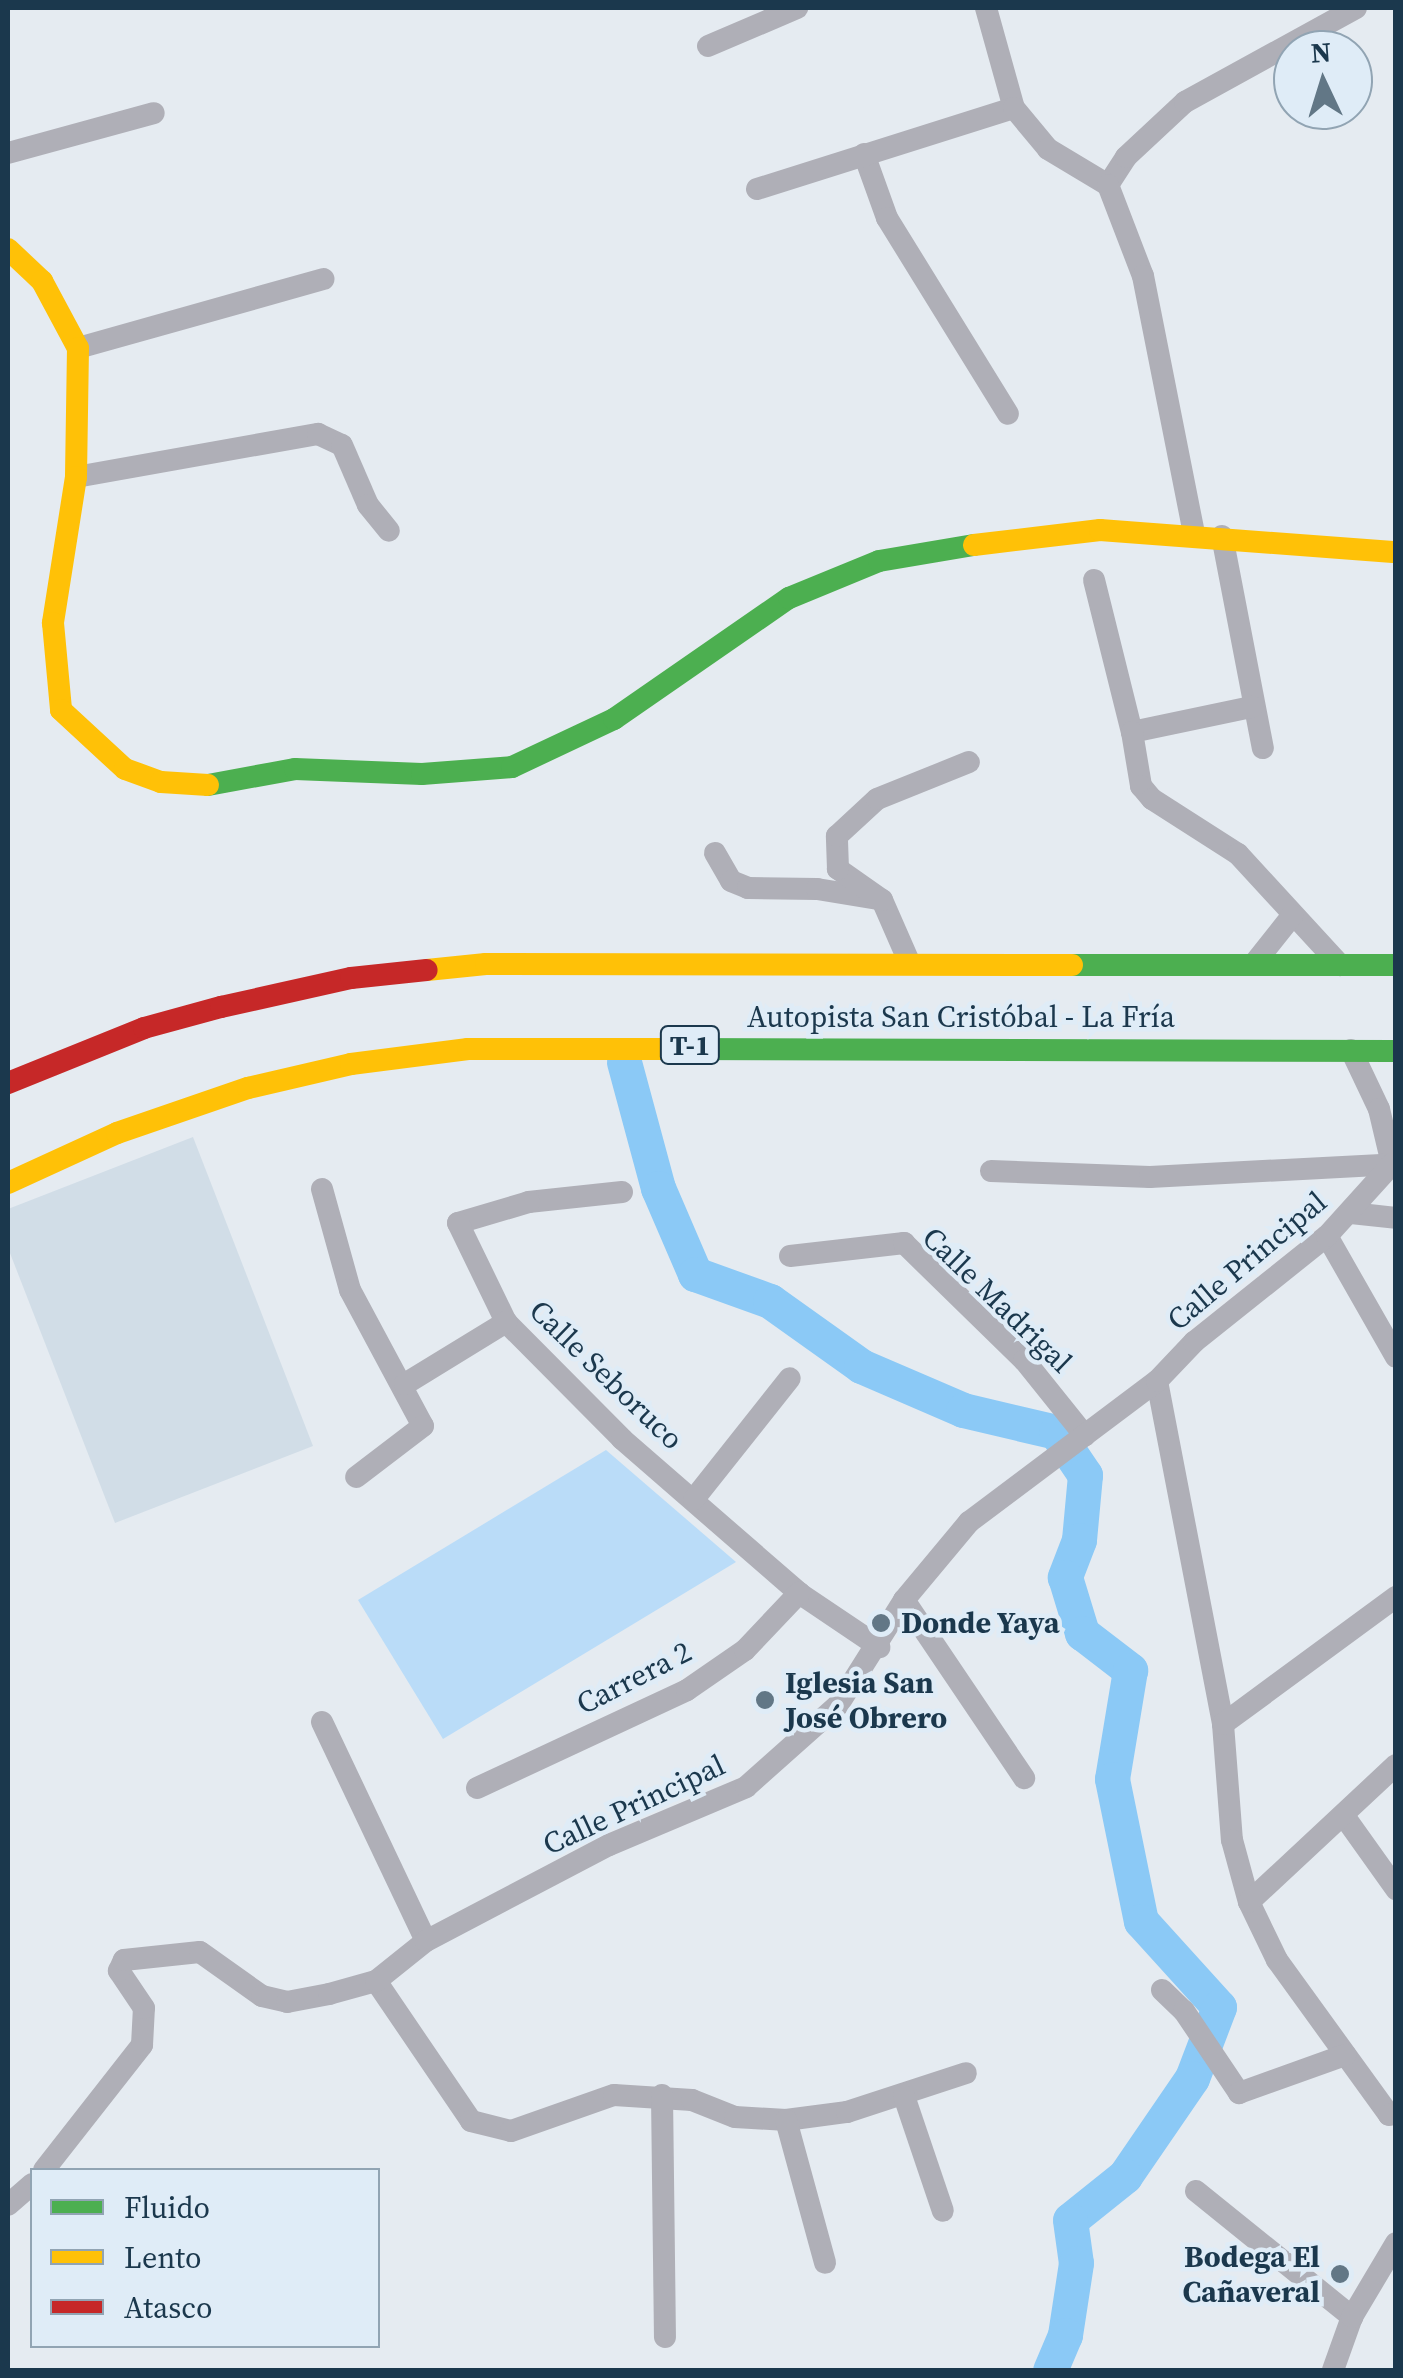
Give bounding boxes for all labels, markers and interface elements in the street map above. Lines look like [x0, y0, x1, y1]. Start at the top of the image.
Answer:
north arrow [1273, 30, 1373, 130]
text: N [1310, 32, 1333, 72]
street label: Autopista San Cristóbal - La Fría [747, 999, 1175, 1035]
road number: T-1 [658, 1022, 722, 1068]
street label: Calle Principal [1160, 1184, 1334, 1338]
street label: Calle Madrigal [915, 1220, 1079, 1380]
street label: Calle Seboruco [522, 1293, 690, 1457]
place label: Donde Yaya [901, 1605, 1060, 1641]
marker: Donde Yaya [870, 1612, 892, 1634]
street label: Carrera 2 [571, 1634, 697, 1722]
place label: Iglesia San José Obrero [785, 1665, 947, 1736]
marker: Iglesia San José Obrero [754, 1689, 776, 1711]
street label: Calle Principal [537, 1747, 731, 1863]
legend [30, 2168, 380, 2348]
text: Fluido [124, 2187, 210, 2228]
text: Lento [124, 2237, 201, 2278]
place label: Bodega El Cañaveral [1182, 2239, 1320, 2310]
marker: Bodega El Cañaveral [1329, 2263, 1351, 2285]
text: Atasco [124, 2287, 212, 2328]

